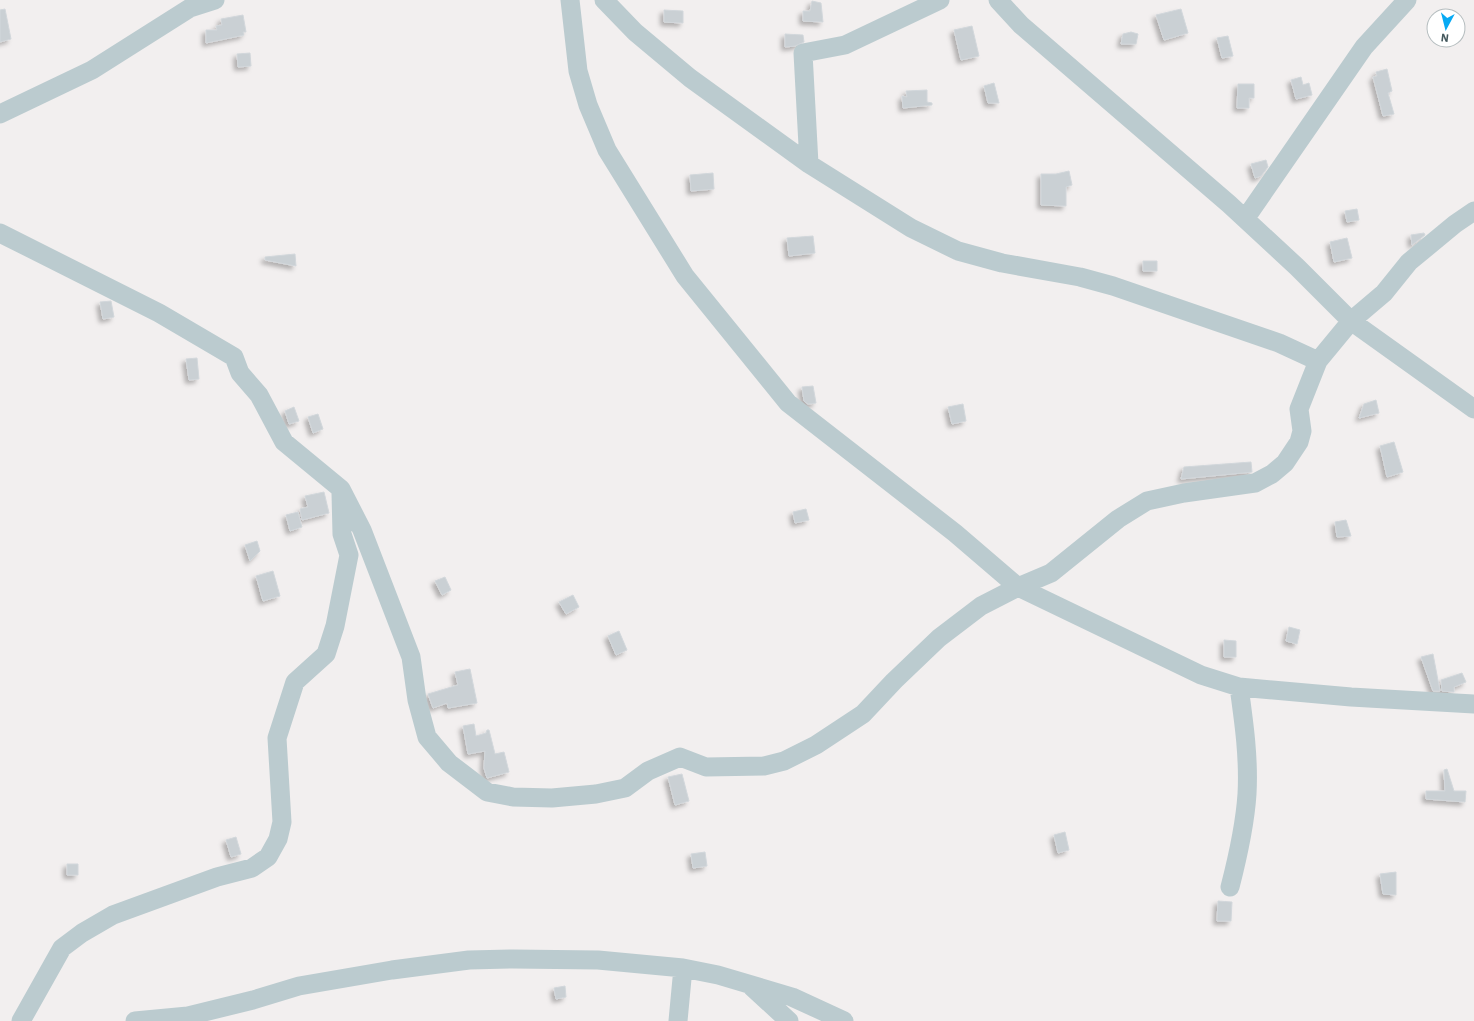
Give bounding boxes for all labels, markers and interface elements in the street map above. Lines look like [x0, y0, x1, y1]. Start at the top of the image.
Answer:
north arrow [1426, 8, 1466, 48]
text: N [1440, 30, 1450, 45]

